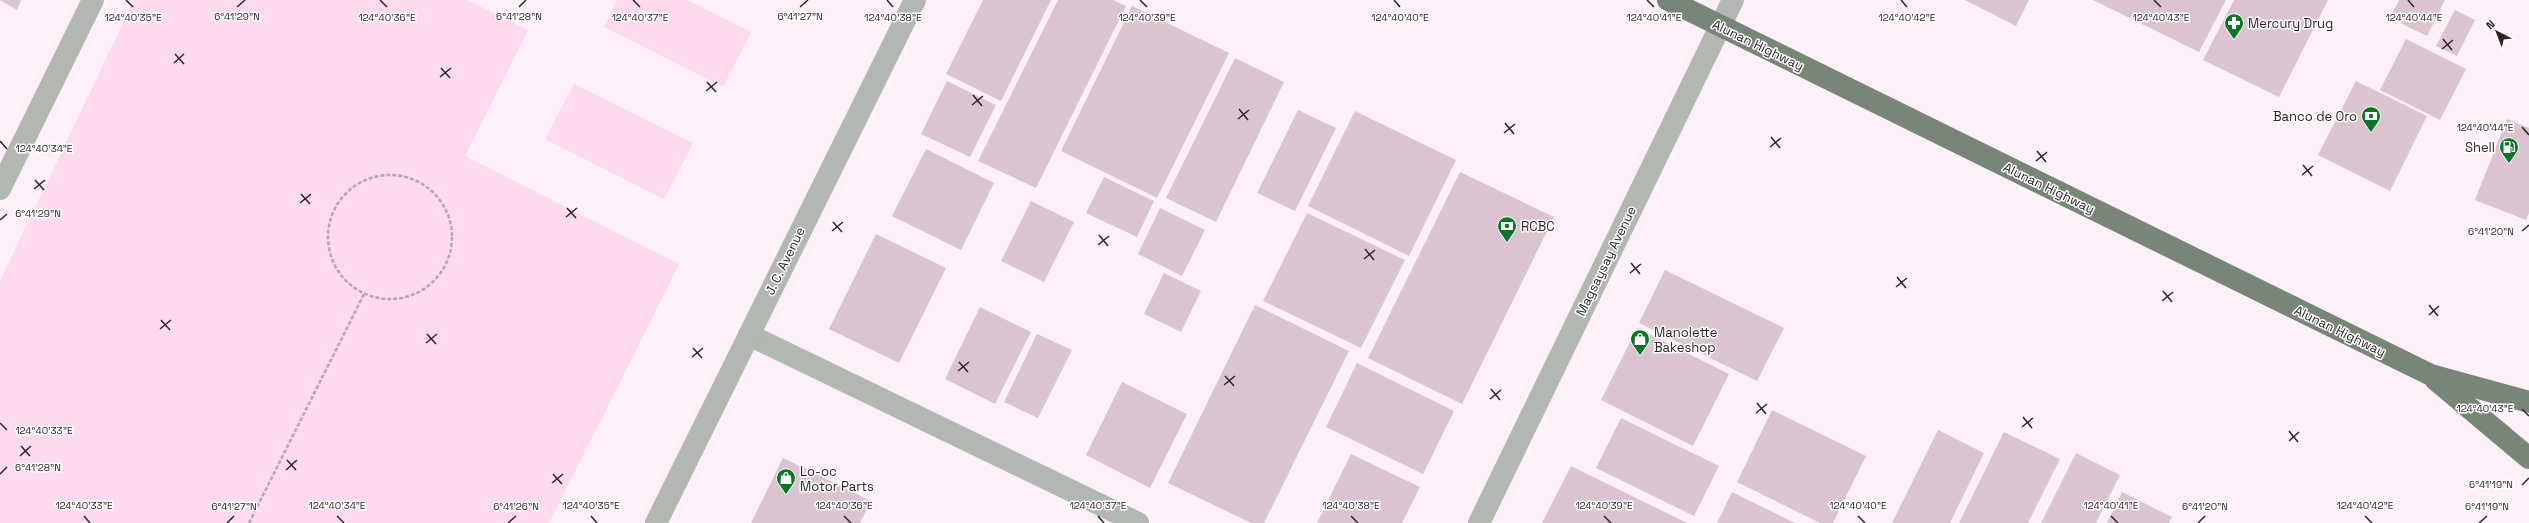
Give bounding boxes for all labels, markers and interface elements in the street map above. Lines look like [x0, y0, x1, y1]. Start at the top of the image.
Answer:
text: 6°41'29"N [214, 10, 260, 23]
text: 6°41'28"N [496, 10, 542, 23]
text: 6°41'27"N [777, 10, 823, 23]
text: 124°40'35"E [104, 11, 162, 24]
text: 124°40'36"E [358, 11, 416, 24]
text: 124°40'37"E [612, 11, 669, 24]
text: 124°40'38"E [864, 11, 922, 24]
text: 124°40'39"E [1118, 11, 1176, 24]
text: 124°40'40"E [1371, 11, 1429, 24]
text: 124°40'41"E [1627, 11, 1682, 24]
text: 124°40'42"E [1879, 11, 1936, 24]
text: 124°40'43"E [2133, 11, 2190, 24]
text: 124°40'44"E [2386, 11, 2443, 24]
pharmacy icon: Mercury Drug [2223, 12, 2245, 40]
north arrow [2477, 12, 2517, 52]
place label: Mercury Drug [2248, 15, 2333, 32]
street label: Alunan Highway [1710, 16, 1806, 74]
text: N [2483, 17, 2498, 32]
bank icon: Banco de Oro [2360, 105, 2382, 133]
place label: Banco de Oro [2273, 108, 2357, 125]
text: 124°40'44"E [2457, 121, 2514, 134]
fuel station icon: Shell [2498, 136, 2520, 164]
place label: Shell [2465, 139, 2495, 156]
text: 124°40'34"E [16, 142, 73, 155]
street label: Alunan Highway [2001, 159, 2097, 217]
street label: Magsaysay Avenue [1572, 203, 1640, 319]
text: 6°41'29"N [15, 207, 61, 220]
bank icon: RCBC [1496, 215, 1518, 243]
place label: RCBC [1521, 218, 1555, 235]
street label: J. C. Avenue [761, 224, 809, 298]
text: 6°41'20"N [2468, 225, 2514, 238]
street label: Alunan Highway [2292, 302, 2388, 360]
place label: Manolette Bakeshop [1654, 324, 1717, 356]
shop icon: Manolette Bakeshop [1629, 328, 1651, 356]
text: 124°40'43"E [2457, 402, 2514, 415]
text: 124°40'33"E [15, 424, 73, 437]
text: 6°41'28"N [15, 461, 61, 474]
place label: Lo-oc Motor Parts [800, 463, 874, 495]
shop icon: Lo-oc Motor Parts [775, 467, 797, 495]
text: 6°41'19"N [2469, 478, 2513, 491]
text: 124°40'33"E [55, 499, 113, 512]
text: 124°40'34"E [309, 499, 366, 512]
text: 124°40'35"E [562, 499, 620, 512]
text: 124°40'36"E [815, 499, 873, 512]
text: 124°40'37"E [1070, 499, 1127, 512]
text: 124°40'38"E [1322, 499, 1380, 512]
text: 124°40'39"E [1575, 499, 1633, 512]
text: 124°40'40"E [1829, 499, 1887, 512]
text: 124°40'41"E [2084, 499, 2139, 512]
text: 124°40'42"E [2337, 499, 2394, 512]
text: 6°41'27"N [211, 500, 257, 513]
text: 6°41'26"N [493, 500, 539, 513]
text: 6°41'20"N [2182, 500, 2228, 513]
text: 6°41'19"N [2465, 500, 2509, 513]

